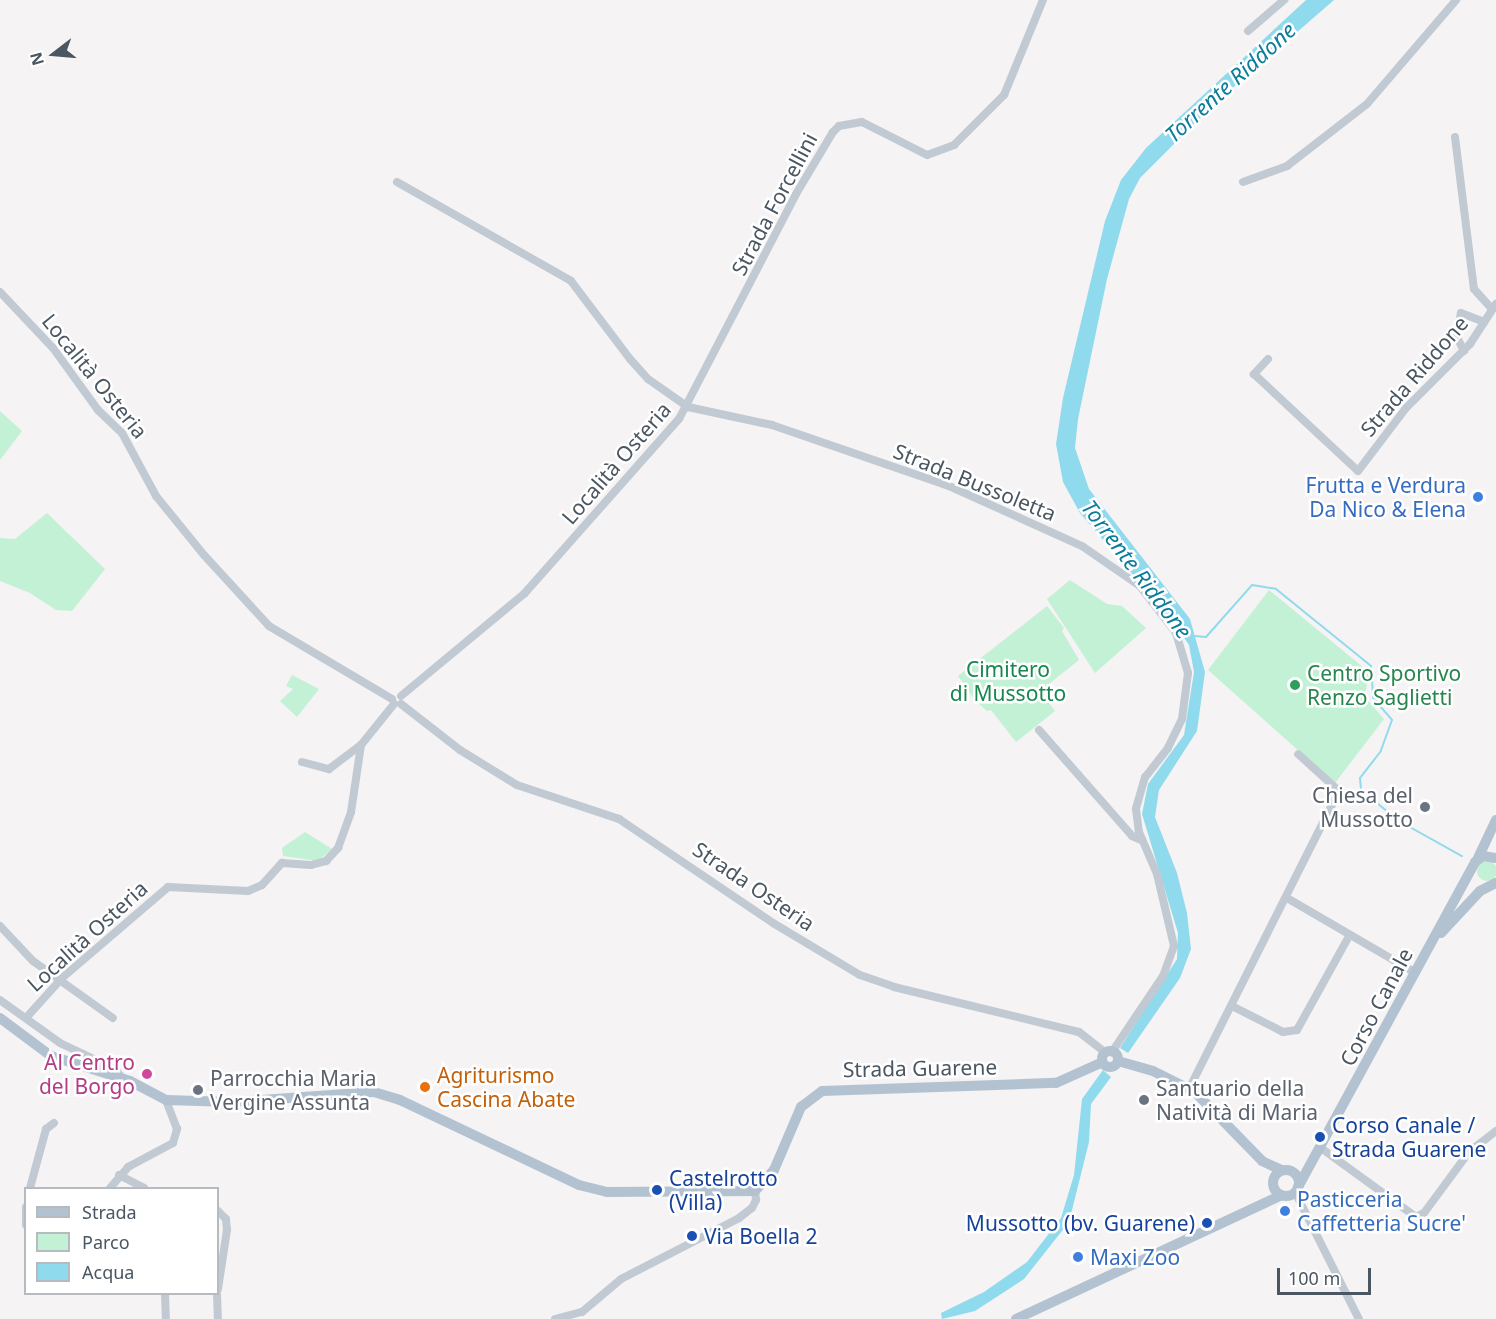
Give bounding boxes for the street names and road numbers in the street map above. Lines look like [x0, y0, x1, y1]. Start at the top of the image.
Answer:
street label: Strada Forcellini [726, 128, 822, 280]
street label: Località Osteria [37, 309, 153, 443]
street label: Strada Riddone [1355, 311, 1473, 441]
street label: Località Osteria [556, 397, 676, 529]
street label: Strada Bussoletta [890, 438, 1060, 526]
street label: Strada Osteria [688, 836, 820, 936]
street label: Località Osteria [22, 875, 152, 997]
street label: Corso Canale [1334, 944, 1418, 1070]
street label: Strada Guarene [843, 1054, 997, 1082]

